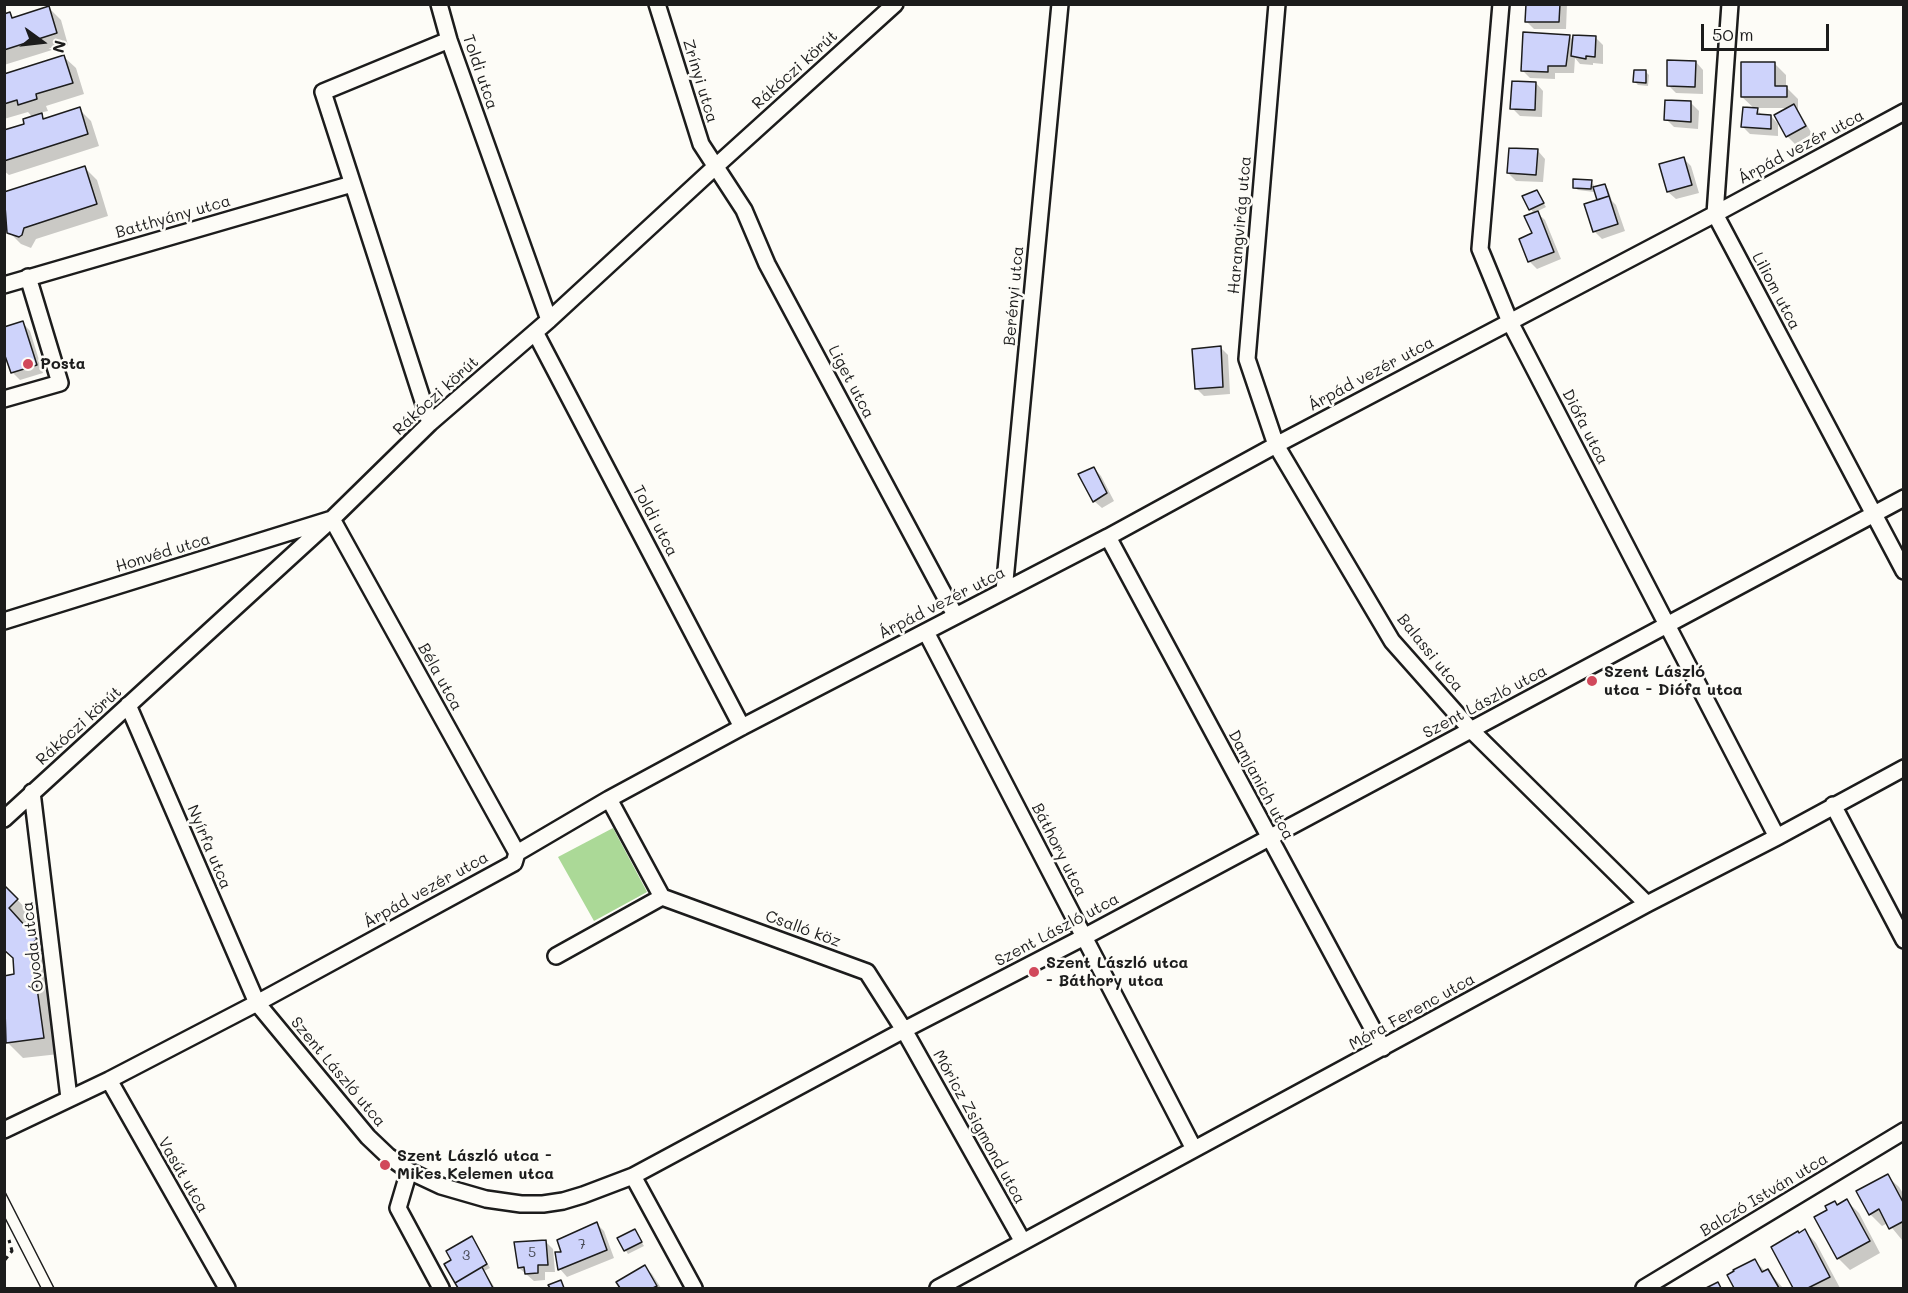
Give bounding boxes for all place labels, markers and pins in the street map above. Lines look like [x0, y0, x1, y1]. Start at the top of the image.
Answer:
place label: Posta [40, 354, 86, 374]
marker: Posta [21, 357, 35, 371]
place label: Szent László utca - Diófa utca [1604, 662, 1743, 700]
marker: Szent László utca - Diófa utca [1585, 674, 1599, 688]
place label: Szent László utca - Báthory utca [1046, 953, 1188, 991]
marker: Szent László utca - Báthory utca [1027, 965, 1041, 979]
place label: Szent László utca - Mikes Kelemen utca [397, 1146, 554, 1184]
marker: Szent László utca - Mikes Kelemen utca [378, 1158, 392, 1172]

